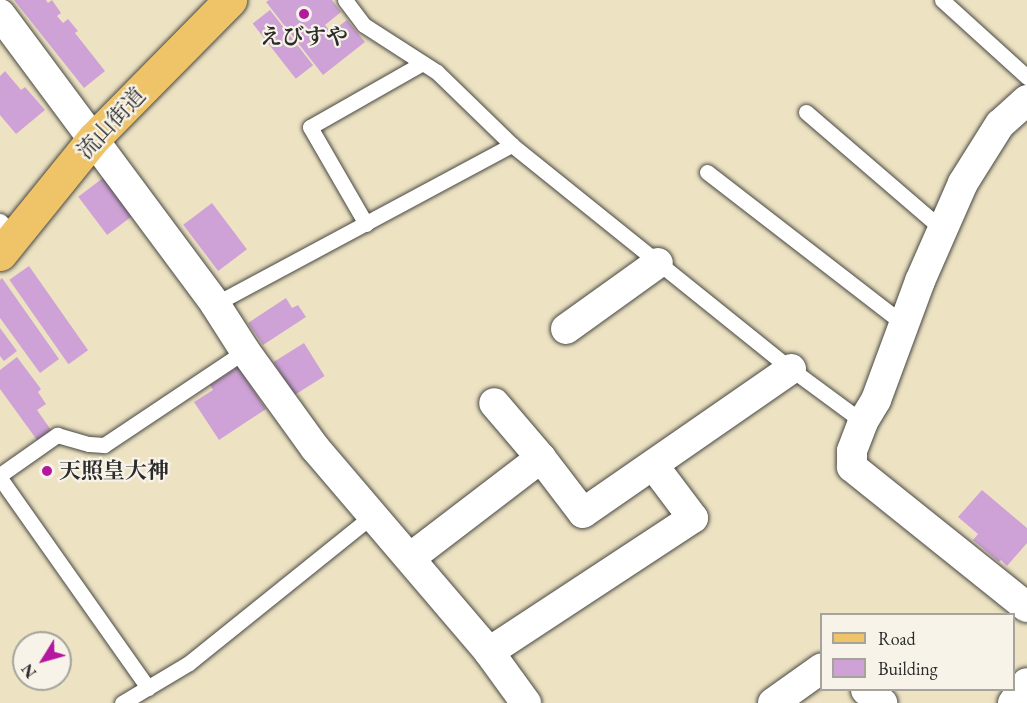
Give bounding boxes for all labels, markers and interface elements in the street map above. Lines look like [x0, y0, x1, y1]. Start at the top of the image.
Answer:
marker: えびすや [297, 7, 311, 21]
place label: えびすや [260, 24, 348, 50]
street label: 流山街道 [71, 82, 151, 164]
place label: 天照皇大神 [59, 458, 169, 484]
marker: 天照皇大神 [40, 464, 54, 478]
legend [820, 613, 1015, 691]
text: Road [878, 627, 916, 650]
north arrow [12, 631, 72, 691]
text: Building [878, 657, 938, 680]
text: N [17, 659, 41, 682]

